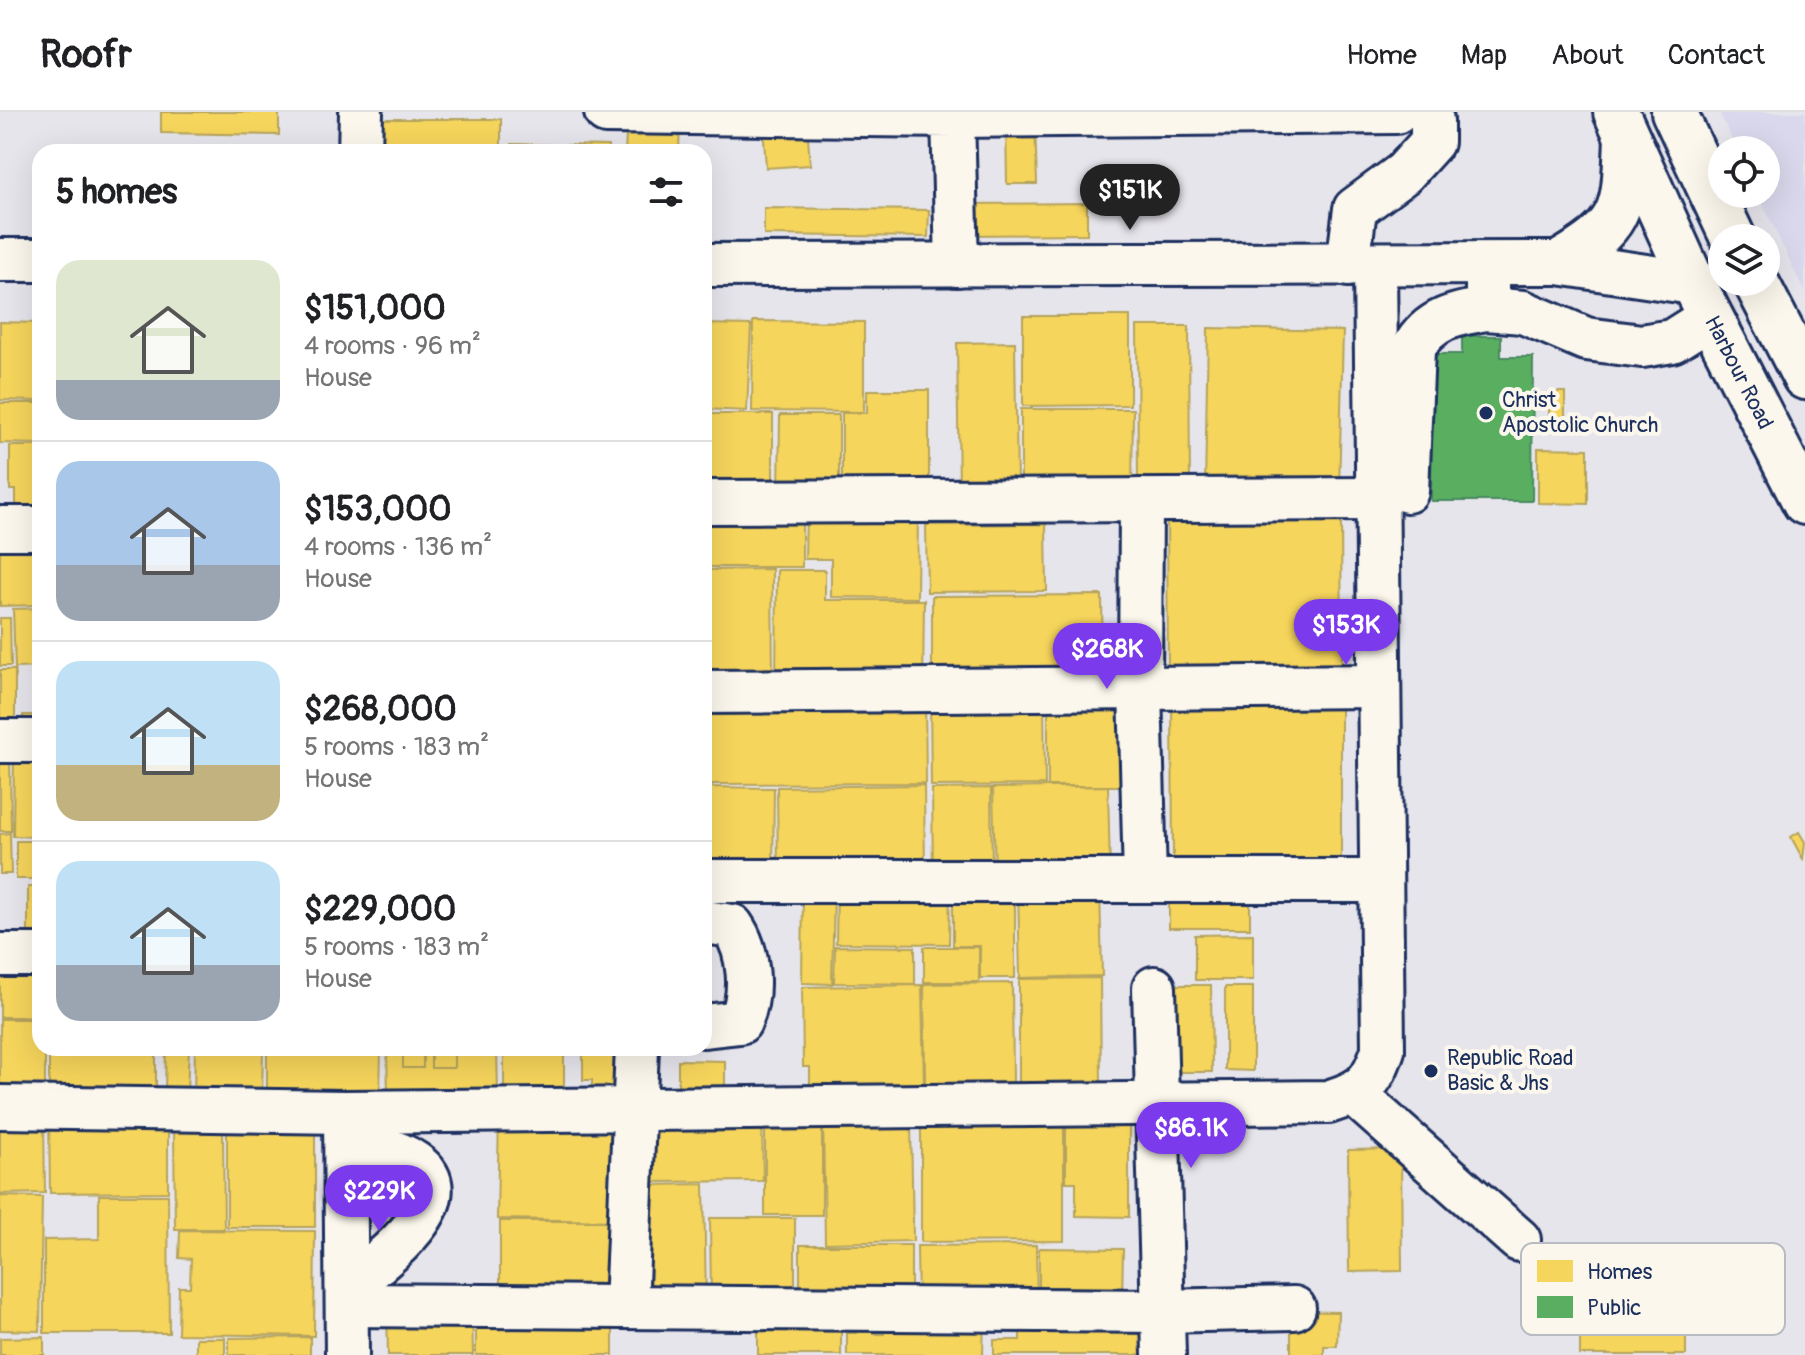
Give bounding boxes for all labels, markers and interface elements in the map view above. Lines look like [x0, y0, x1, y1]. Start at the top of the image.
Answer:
text: Roofr [40, 31, 132, 79]
text: Home [1346, 38, 1417, 73]
text: Map [1461, 38, 1507, 73]
text: About [1551, 38, 1624, 73]
text: Contact [1668, 38, 1765, 73]
map controls [1708, 136, 1780, 296]
button: locate [1708, 136, 1780, 208]
pin: $151K [1074, 164, 1186, 232]
icon: filters [644, 170, 688, 214]
text: 5 homes [56, 171, 177, 214]
text: $151K [1098, 174, 1162, 206]
button: layers [1708, 224, 1780, 296]
text: $151,000 [304, 287, 446, 330]
icon: home [120, 292, 216, 388]
street label: Harbour Road [1698, 311, 1779, 434]
text: 4 rooms · 96 m² [304, 330, 481, 362]
text: House [304, 362, 372, 394]
place label: Christ Apostolic Church [1502, 386, 1658, 439]
marker: Christ Apostolic Church [1477, 404, 1495, 422]
text: $153,000 [304, 488, 451, 531]
icon: home [120, 493, 216, 589]
text: 4 rooms · 136 m² [304, 531, 492, 563]
text: House [304, 563, 372, 595]
pin: $153K [1290, 599, 1402, 667]
text: $153K [1312, 609, 1380, 641]
pin: $268K [1051, 623, 1163, 691]
text: $268K [1071, 633, 1143, 665]
text: $268,000 [304, 688, 457, 731]
icon: home [120, 693, 216, 789]
text: 5 rooms · 183 m² [304, 731, 489, 763]
text: House [304, 763, 372, 795]
text: $229,000 [304, 888, 456, 931]
icon: home [120, 893, 216, 989]
text: 5 rooms · 183 m² [304, 931, 489, 963]
text: House [304, 963, 372, 995]
place label: Republic Road Basic & Jhs [1447, 1044, 1574, 1097]
marker: Republic Road Basic & Jhs [1422, 1062, 1440, 1080]
pin: $86.1K [1126, 1102, 1256, 1170]
text: $86.1K [1154, 1112, 1228, 1144]
pin: $229K [323, 1165, 435, 1233]
text: $229K [343, 1175, 415, 1207]
legend [1521, 1243, 1785, 1335]
text: Homes [1587, 1258, 1652, 1286]
text: Public [1587, 1294, 1641, 1322]

